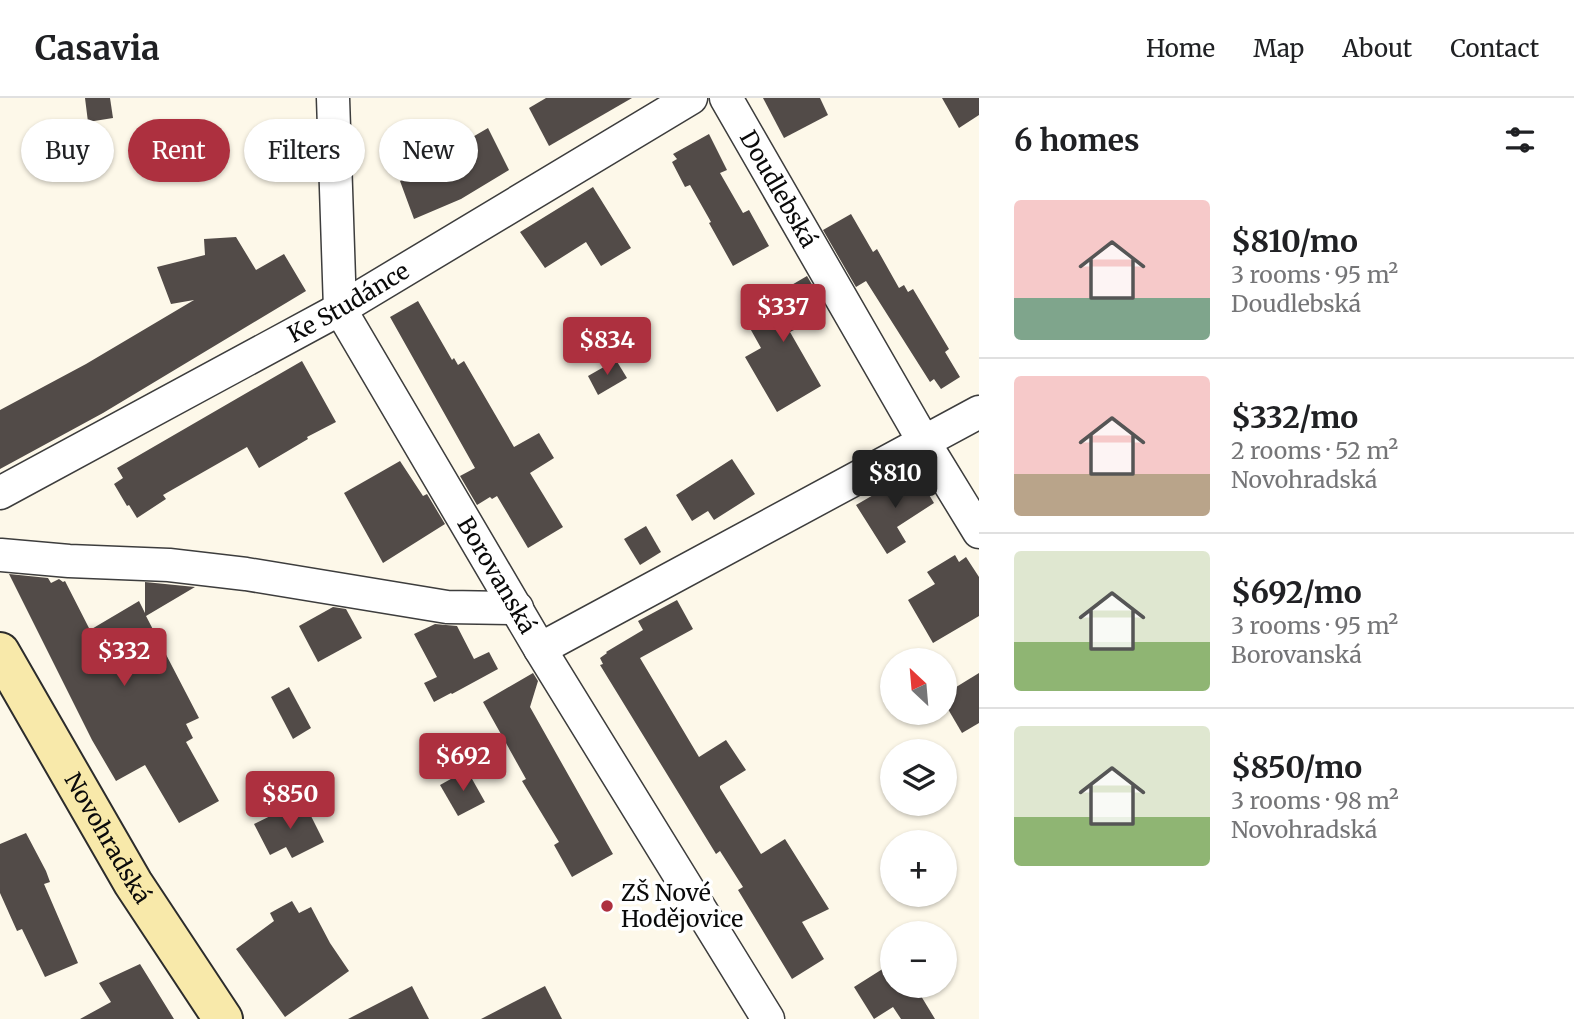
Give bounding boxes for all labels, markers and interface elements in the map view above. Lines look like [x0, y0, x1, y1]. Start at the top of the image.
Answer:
text: Casavia [35, 28, 160, 69]
text: Home [1146, 33, 1215, 64]
text: Map [1253, 33, 1304, 64]
text: About [1342, 33, 1412, 64]
text: Contact [1450, 33, 1539, 64]
chip: Buy [21, 119, 114, 182]
chip: Rent [128, 119, 230, 182]
chip: Filters [244, 119, 365, 182]
chip: New [379, 119, 478, 182]
text: 6 homes [1014, 121, 1139, 159]
icon: filters [1501, 121, 1539, 159]
street label: Doudlebská [734, 125, 824, 252]
text: $810/mo [1231, 222, 1358, 260]
icon: home [1070, 228, 1154, 312]
street label: Ke Studánce [282, 256, 414, 349]
text: 3 rooms · 95 m² [1231, 260, 1398, 289]
pin: $337 [742, 285, 824, 344]
text: Doudlebská [1231, 289, 1361, 318]
text: $337 [757, 292, 809, 321]
pin: $834 [566, 317, 648, 377]
text: $834 [579, 325, 635, 354]
text: $332/mo [1231, 398, 1358, 436]
icon: home [1070, 404, 1154, 488]
text: 2 rooms · 52 m² [1231, 436, 1398, 465]
pin: $810 [854, 450, 936, 510]
text: $810 [868, 458, 922, 487]
text: Novohradská [1231, 465, 1377, 494]
street label: Borovanská [451, 511, 543, 639]
text: $692/mo [1231, 573, 1362, 611]
icon: home [1070, 579, 1154, 663]
text: 3 rooms · 95 m² [1231, 611, 1398, 640]
pin: $332 [83, 628, 165, 688]
text: $332 [98, 636, 150, 665]
text: Borovanská [1231, 640, 1362, 669]
north arrow [880, 648, 957, 724]
map controls [880, 648, 957, 998]
pin: $692 [422, 734, 504, 793]
button: layers [880, 739, 957, 816]
text: $692 [435, 741, 491, 770]
text: $850/mo [1231, 748, 1362, 786]
icon: home [1070, 754, 1154, 838]
street label: Novohradská [59, 767, 157, 909]
pin: $850 [249, 772, 331, 831]
text: $850 [262, 779, 318, 808]
text: 3 rooms · 98 m² [1231, 786, 1399, 815]
text: Novohradská [1231, 815, 1377, 844]
button: + [880, 830, 957, 907]
place label: ZŠ Nové Hodějovice [621, 878, 743, 933]
marker: ZŠ Nové Hodějovice [599, 898, 615, 914]
button: − [880, 921, 957, 998]

